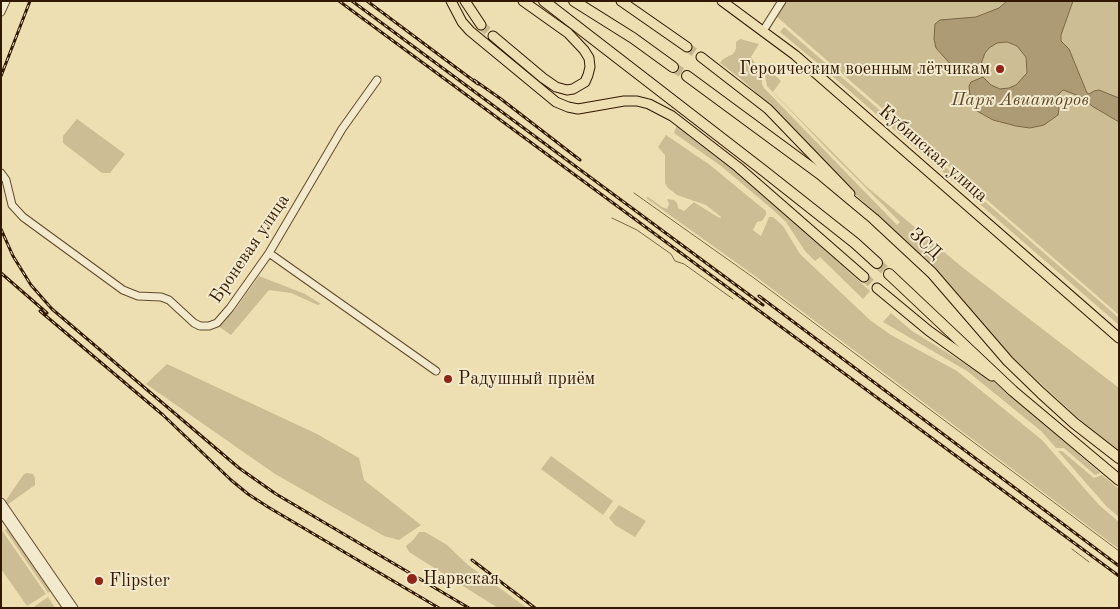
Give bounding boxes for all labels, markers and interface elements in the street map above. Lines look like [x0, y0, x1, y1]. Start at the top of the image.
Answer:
place label: Героическим военным лётчикам [739, 58, 990, 80]
marker: Героическим военным лётчикам [994, 63, 1006, 75]
park label: Парк Авиаторов [951, 89, 1089, 111]
street label: Кубинская улица [874, 101, 992, 207]
street label: Броневая улица [206, 190, 294, 308]
street label: ЗСД [904, 224, 946, 264]
place label: Радушный приём [458, 368, 595, 390]
marker: Радушный приём [442, 373, 454, 385]
place label: Нарвская [423, 568, 499, 590]
place label: Flipster [109, 570, 170, 592]
marker: Нарвская [405, 572, 419, 586]
marker: Flipster [93, 575, 105, 587]

